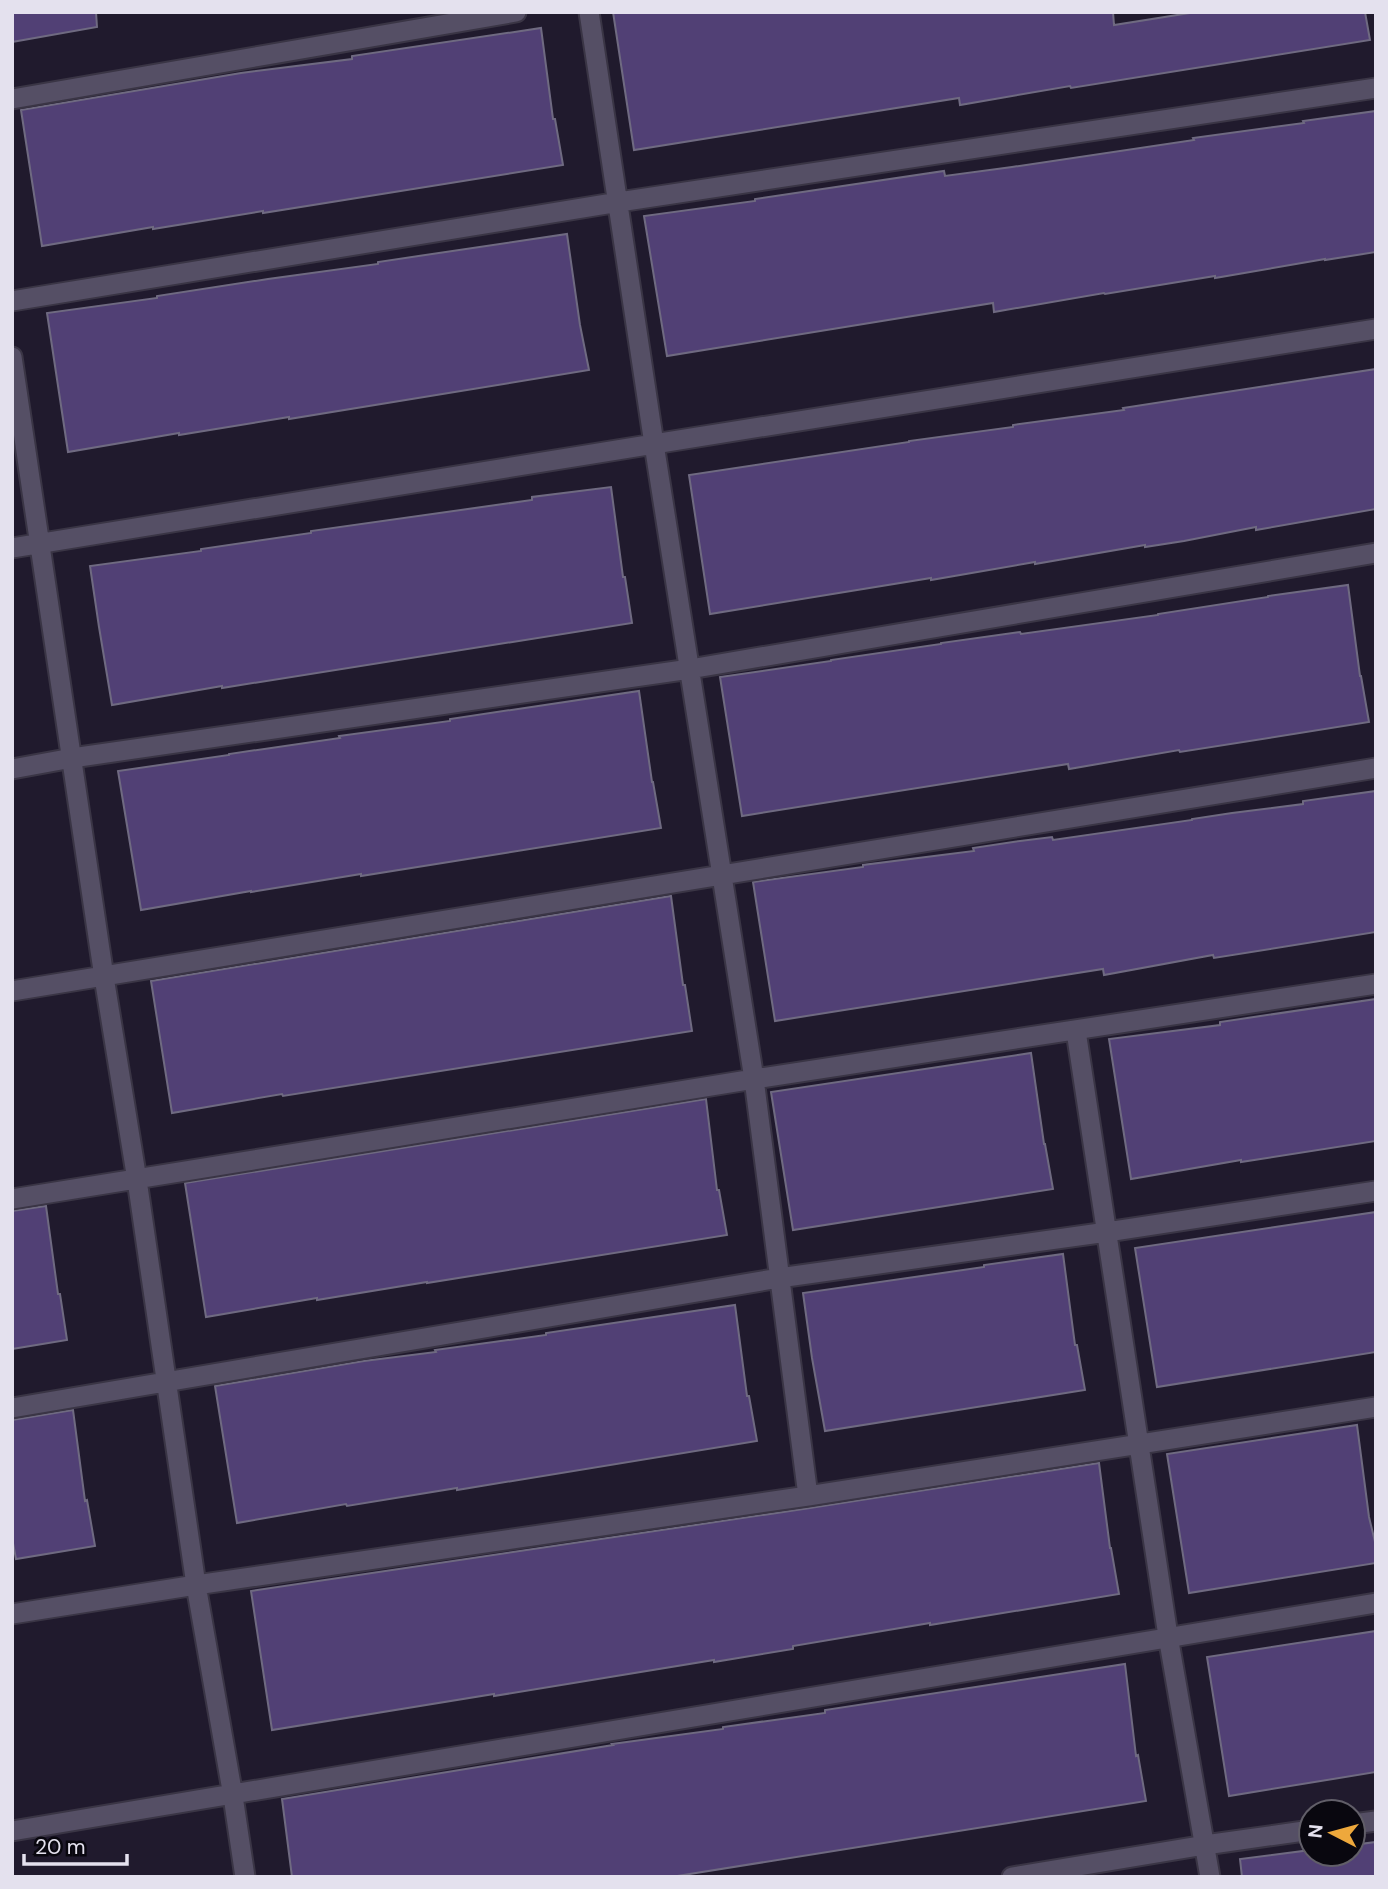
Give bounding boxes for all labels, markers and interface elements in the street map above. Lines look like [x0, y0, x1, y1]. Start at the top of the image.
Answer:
north arrow [1297, 1798, 1367, 1868]
scale bar [24, 1822, 128, 1866]
text: N [1302, 1823, 1329, 1839]
text: 20 m [35, 1833, 86, 1861]

